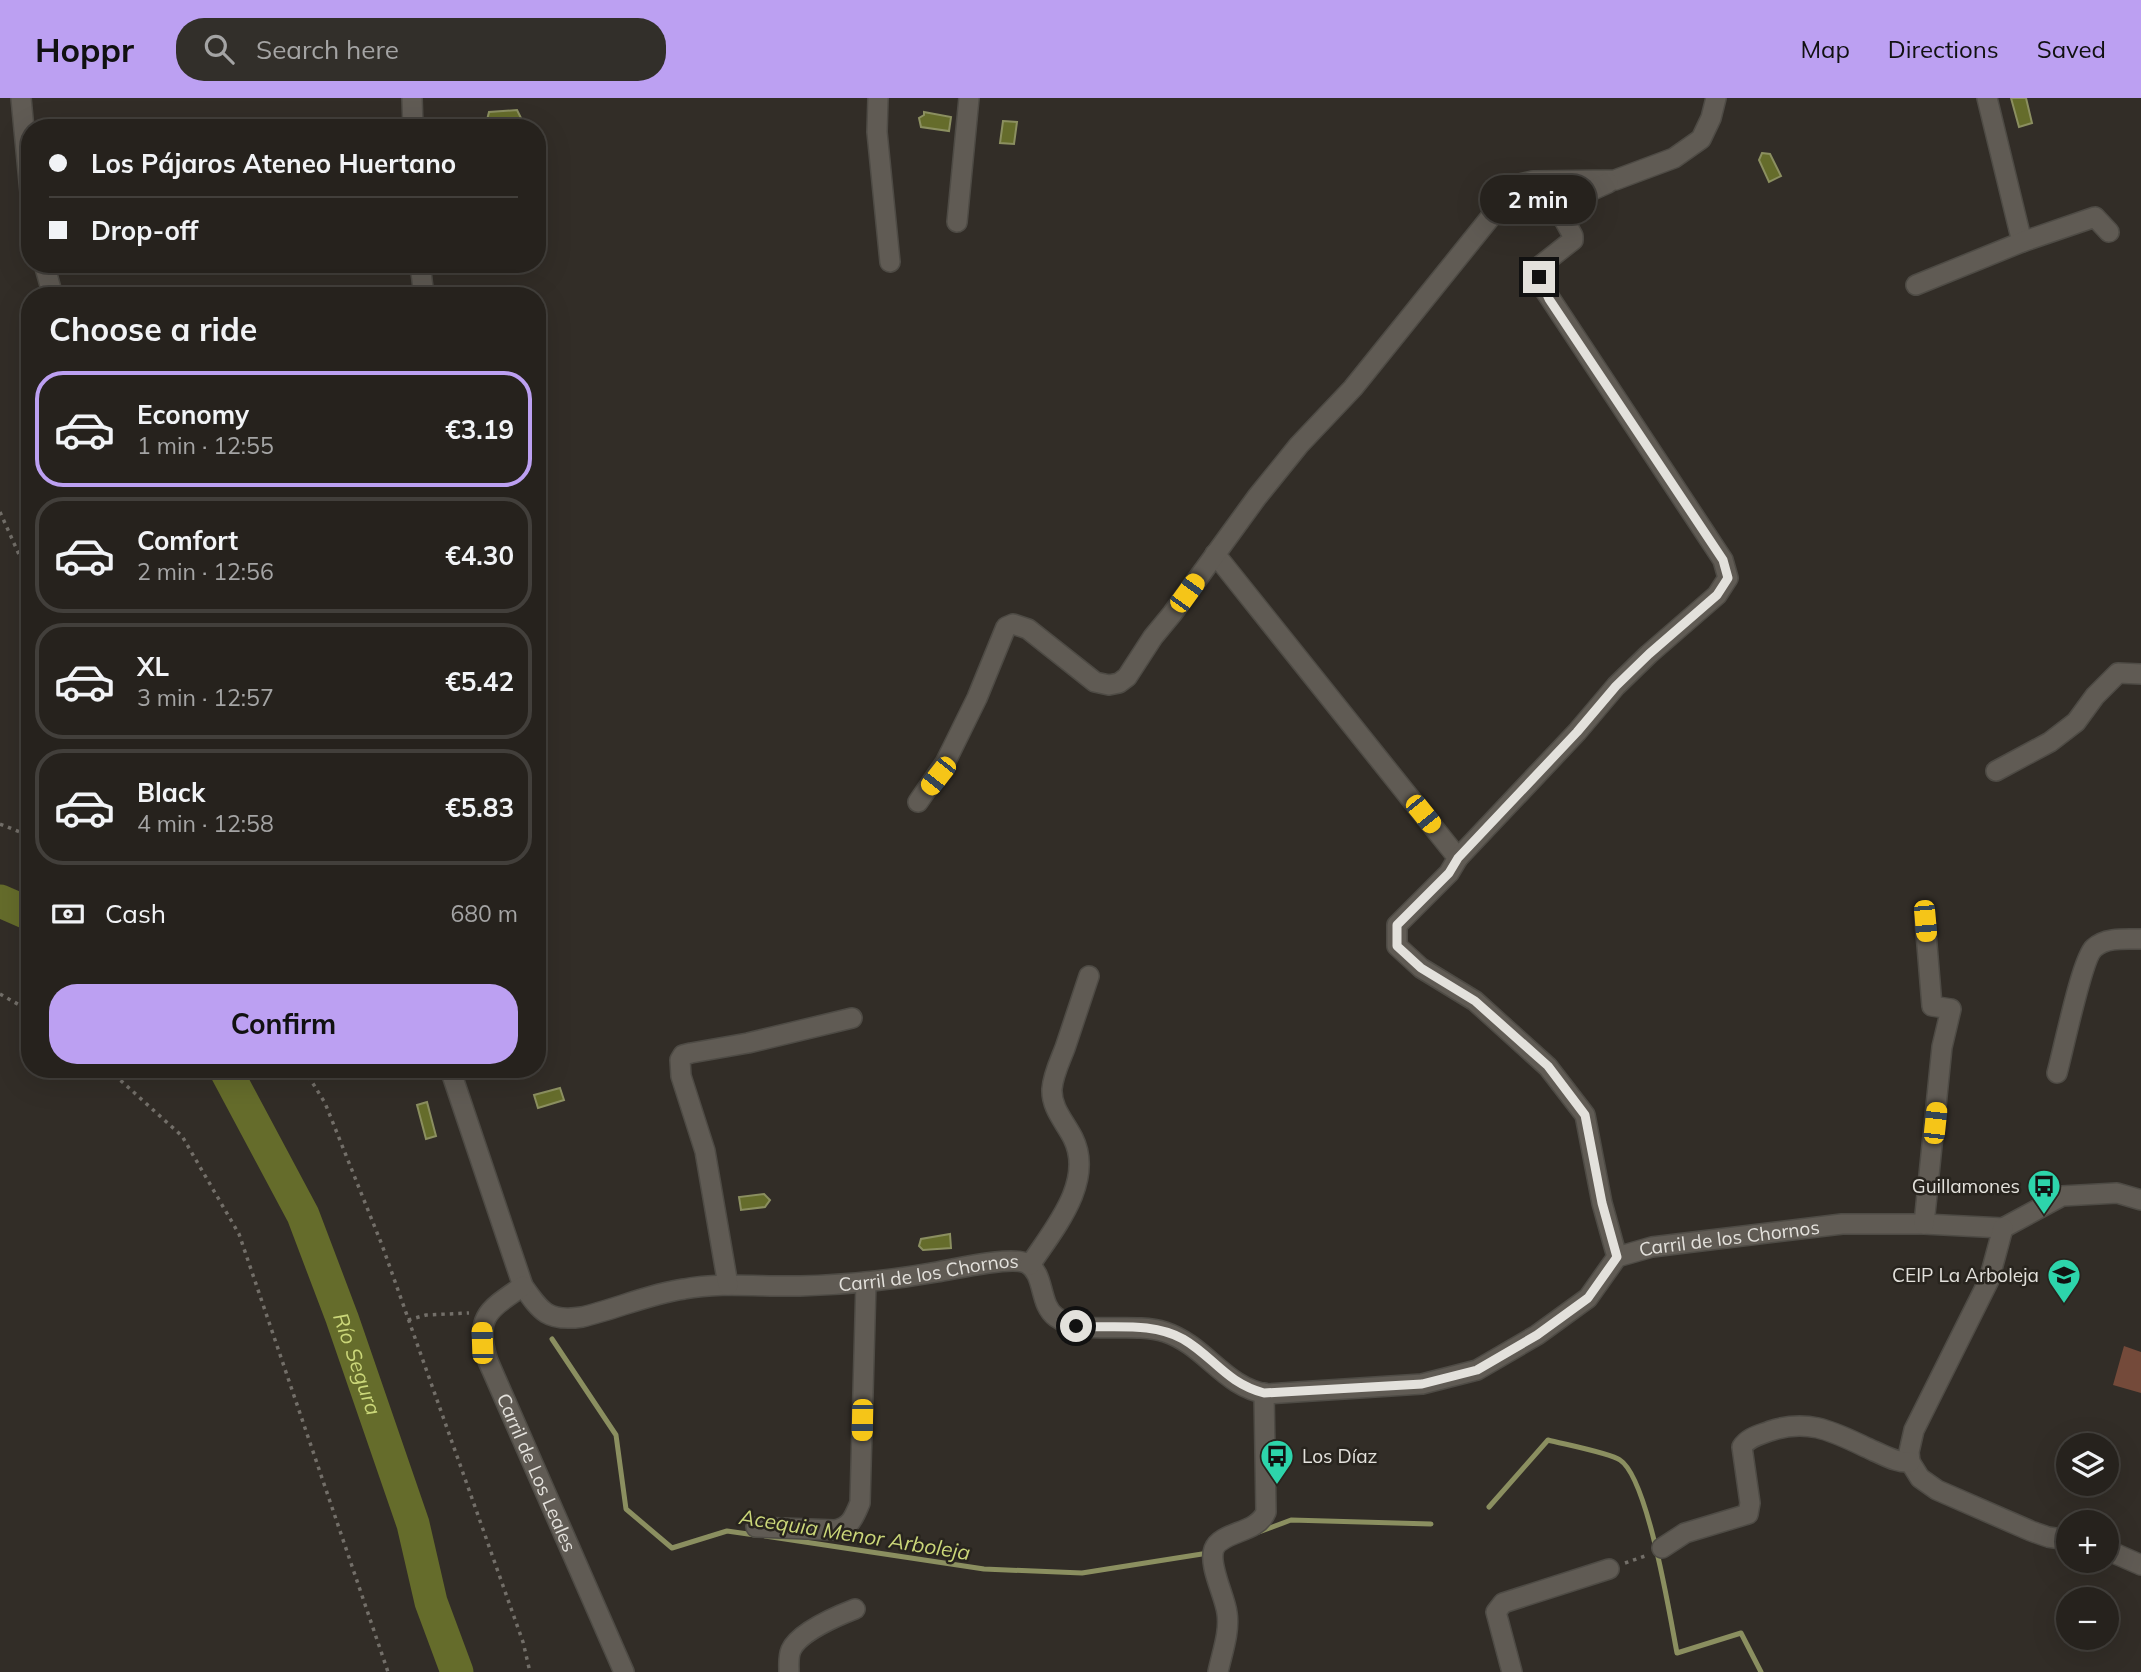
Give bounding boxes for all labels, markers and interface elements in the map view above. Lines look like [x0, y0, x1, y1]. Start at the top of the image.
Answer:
search box [176, 18, 666, 81]
text: Hoppr [35, 29, 134, 70]
icon: search [200, 30, 238, 68]
text: Search here [256, 33, 399, 66]
text: Map [1800, 34, 1850, 64]
text: Directions [1888, 34, 1999, 64]
text: Saved [2037, 34, 2106, 64]
text: Los Pájaros Ateneo Huertano [91, 147, 456, 180]
callout: 2 min [1481, 176, 1597, 225]
text: 2 min [1508, 185, 1568, 214]
text: Drop-off [91, 214, 198, 247]
route end [1523, 261, 1555, 293]
text: Choose a ride [49, 309, 257, 349]
icon: car [53, 398, 116, 461]
text: Economy [137, 398, 249, 431]
text: €3.19 [445, 413, 514, 446]
text: 1 min · 12:55 [137, 431, 274, 460]
icon: car [53, 524, 116, 587]
text: Comfort [137, 524, 238, 557]
text: €4.30 [445, 539, 514, 572]
text: 2 min · 12:56 [137, 557, 274, 586]
car [1167, 570, 1208, 616]
icon: car [53, 650, 116, 713]
text: XL [137, 650, 169, 683]
text: €5.42 [445, 665, 514, 698]
text: 3 min · 12:57 [137, 683, 274, 712]
car [917, 753, 960, 799]
icon: car [53, 776, 116, 839]
text: Black [137, 776, 205, 809]
text: €5.83 [445, 791, 514, 824]
car [1402, 791, 1445, 837]
text: 4 min · 12:58 [137, 809, 274, 838]
icon: cash [49, 895, 87, 933]
text: Cash [105, 897, 166, 930]
text: 680 m [450, 899, 518, 928]
car [1913, 899, 1938, 943]
button: Confirm [49, 984, 518, 1064]
car [1923, 1101, 1948, 1145]
bus stop icon: Guillamones [2025, 1167, 2063, 1216]
place label: Guillamones [1912, 1174, 2020, 1198]
street label: Carril de los Chornos [1636, 1215, 1821, 1262]
street label: Carril de los Chornos [838, 1249, 1019, 1296]
school or university icon: CEIP La Arboleja [2045, 1256, 2083, 1305]
place label: CEIP La Arboleja [1892, 1263, 2039, 1287]
water label: Río Segura [328, 1309, 387, 1418]
route start [1060, 1310, 1092, 1342]
car [471, 1322, 494, 1364]
street label: Carril de Los Leales [492, 1389, 582, 1555]
car [852, 1399, 873, 1441]
map controls [2056, 1433, 2119, 1650]
button: layers [2056, 1433, 2119, 1496]
bus stop icon: Los Díaz [1258, 1437, 1296, 1486]
place label: Los Díaz [1302, 1444, 1378, 1468]
water label: Acequia Menor Arboleja [737, 1503, 972, 1565]
button: + [2056, 1510, 2119, 1573]
button: − [2056, 1587, 2119, 1650]

